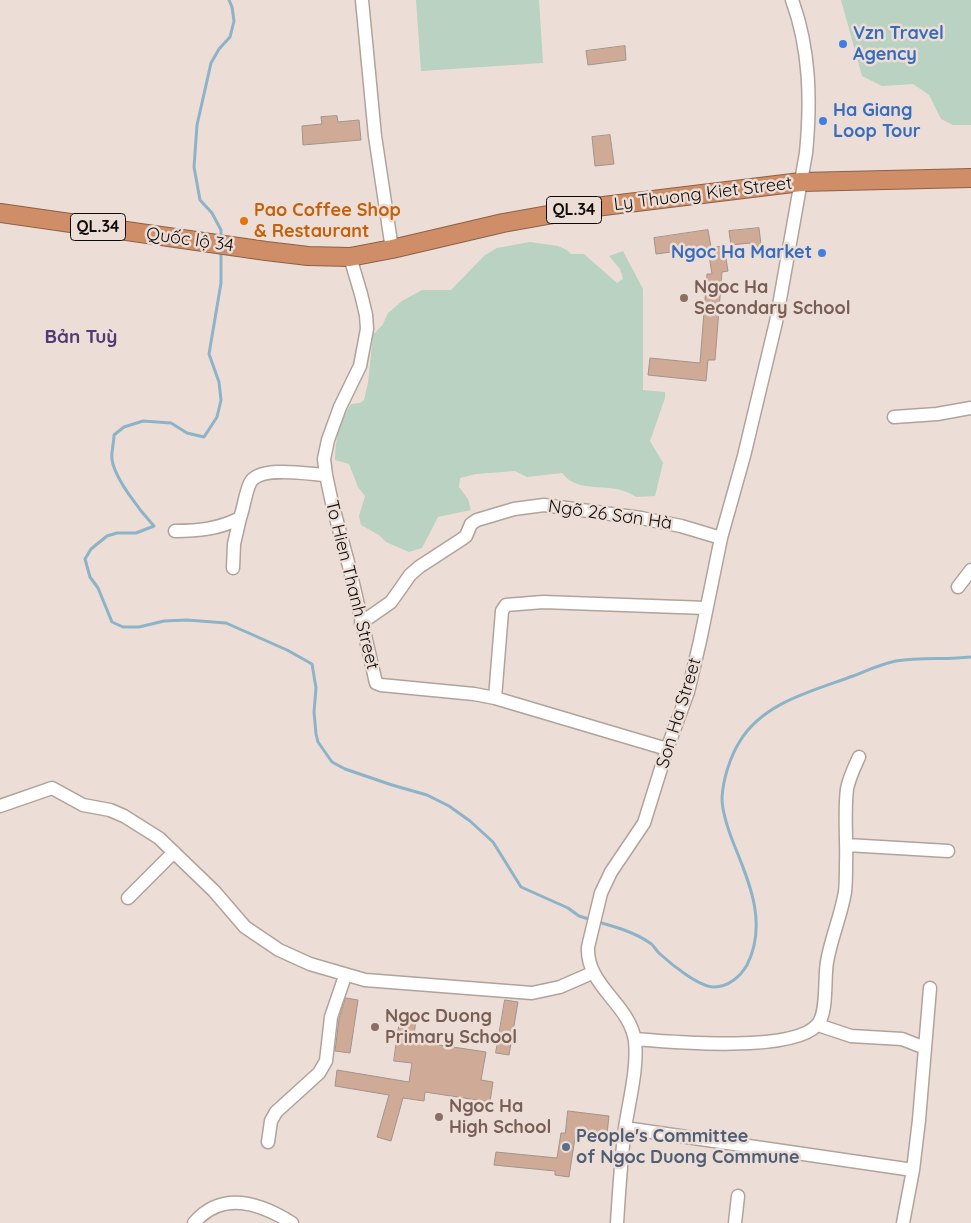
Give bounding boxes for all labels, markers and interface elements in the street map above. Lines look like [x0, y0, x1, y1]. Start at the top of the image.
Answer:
place label: Vzn Travel Agency [853, 23, 944, 66]
marker: Vzn Travel Agency [837, 38, 849, 50]
place label: Ha Giang Loop Tour [833, 100, 921, 142]
marker: Ha Giang Loop Tour [817, 115, 829, 127]
street label: Ly Thuong Kiet Street [613, 172, 793, 216]
road number: QL.34 [546, 196, 602, 224]
place label: Pao Coffee Shop & Restaurant [254, 200, 401, 242]
road number: QL.34 [70, 213, 126, 240]
marker: Pao Coffee Shop & Restaurant [238, 215, 250, 227]
street label: Quốc lộ 34 [145, 223, 235, 257]
place label: Ngoc Ha Market [671, 242, 812, 264]
marker: Ngoc Ha Market [816, 247, 828, 259]
place label: Ngoc Ha Secondary School [694, 277, 851, 320]
marker: Ngoc Ha Secondary School [678, 292, 690, 304]
district label: Bản Tuỳ [45, 326, 117, 348]
street label: Ngõ 26 Sơn Hà [547, 496, 673, 534]
street label: To Hien Thanh Street [321, 498, 383, 672]
street label: Son Ha Street [652, 655, 706, 771]
place label: Ngoc Duong Primary School [385, 1006, 517, 1048]
marker: Ngoc Duong Primary School [369, 1021, 381, 1033]
place label: Ngoc Ha High School [449, 1096, 551, 1138]
marker: Ngoc Ha High School [433, 1111, 445, 1123]
place label: People's Committee of Ngoc Duong Commune [576, 1126, 800, 1168]
marker: People's Committee of Ngoc Duong Commune [560, 1141, 572, 1153]

